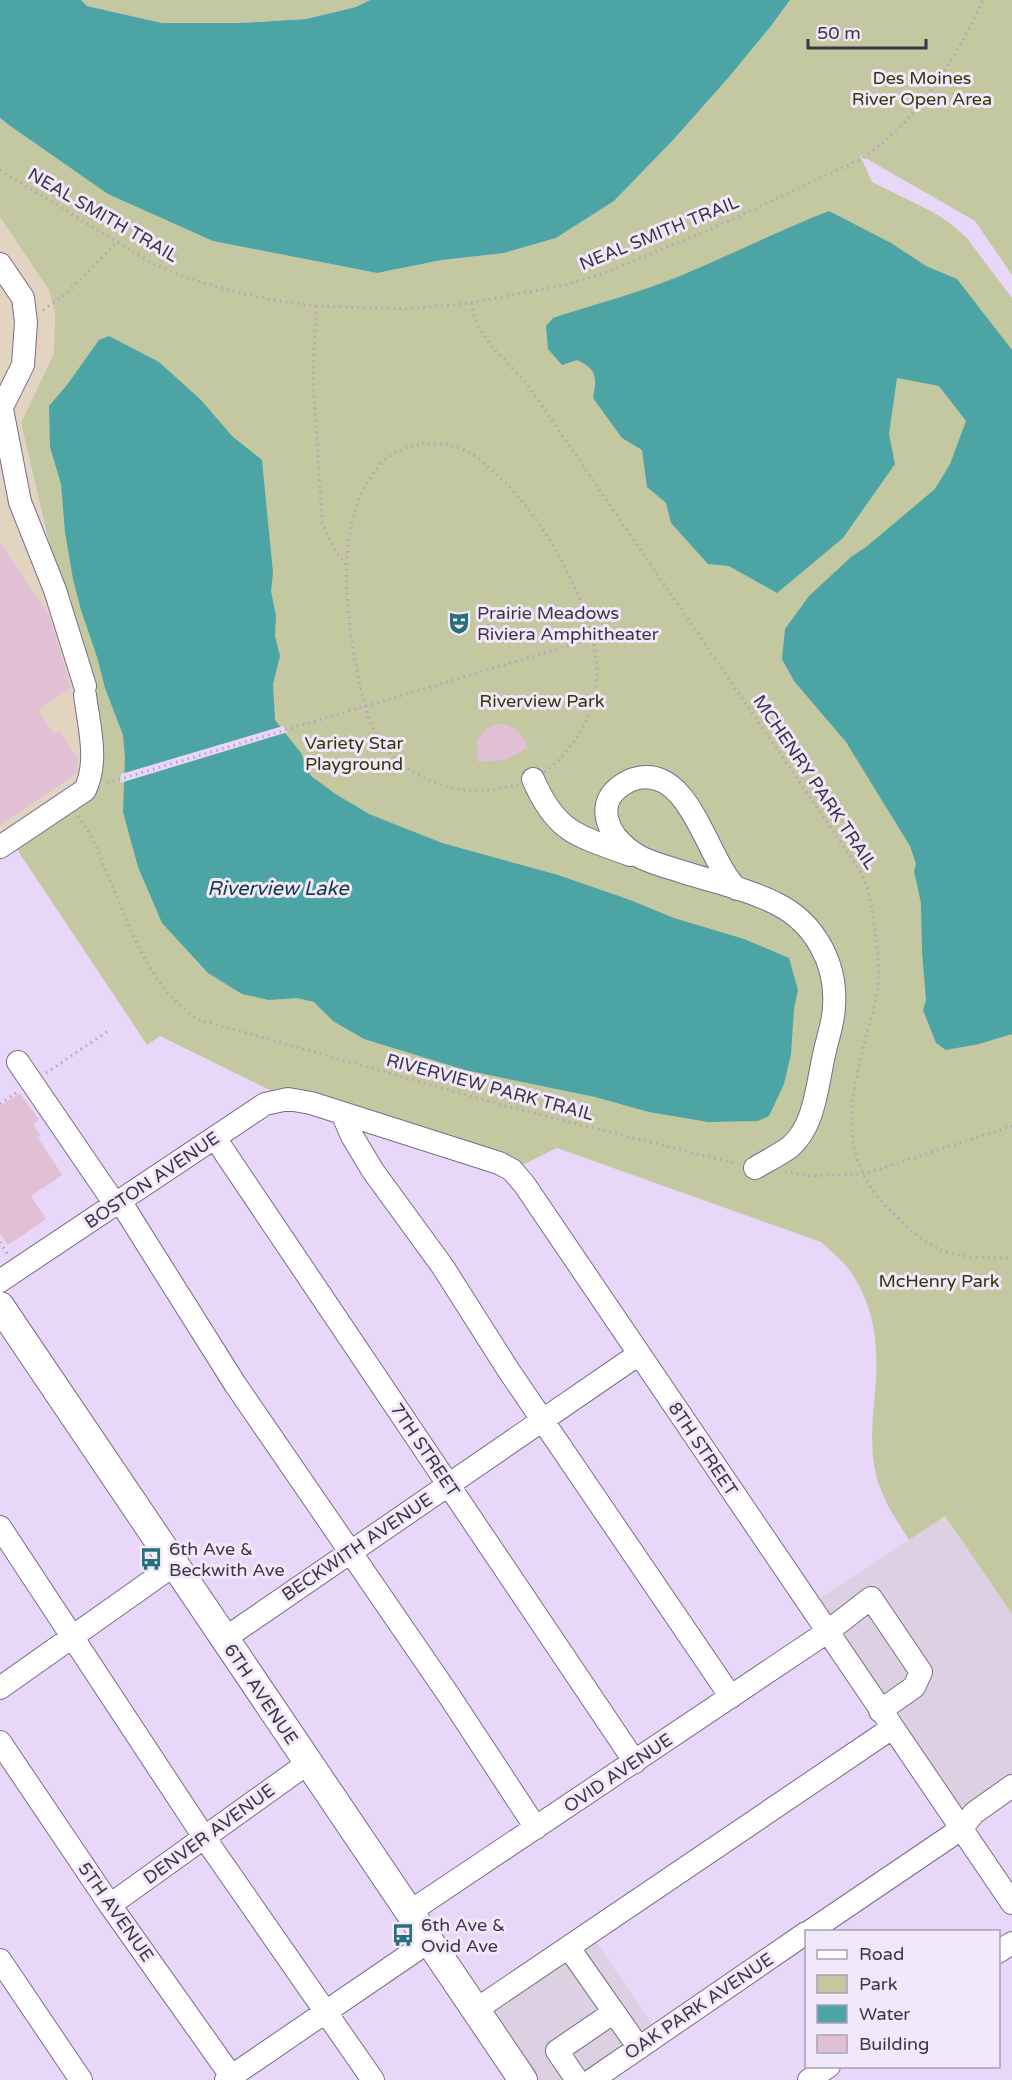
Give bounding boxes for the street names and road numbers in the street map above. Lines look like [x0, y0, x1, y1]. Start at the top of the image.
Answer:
street label: NEAL SMITH TRAIL [24, 163, 183, 267]
street label: NEAL SMITH TRAIL [576, 191, 742, 275]
street label: MCHENRY PARK TRAIL [748, 691, 882, 874]
street label: RIVERVIEW PARK TRAIL [384, 1049, 597, 1125]
street label: BOSTON AVENUE [80, 1127, 224, 1233]
street label: 8TH STREET [663, 1398, 743, 1500]
street label: 7TH STREET [385, 1399, 465, 1501]
street label: BECKWITH AVENUE [277, 1488, 437, 1606]
street label: 6TH AVENUE [219, 1639, 303, 1749]
street label: OVID AVENUE [559, 1729, 677, 1817]
street label: DENVER AVENUE [139, 1779, 279, 1889]
street label: 5TH AVENUE [74, 1858, 158, 1966]
street label: OAK PARK AVENUE [620, 1948, 778, 2064]

